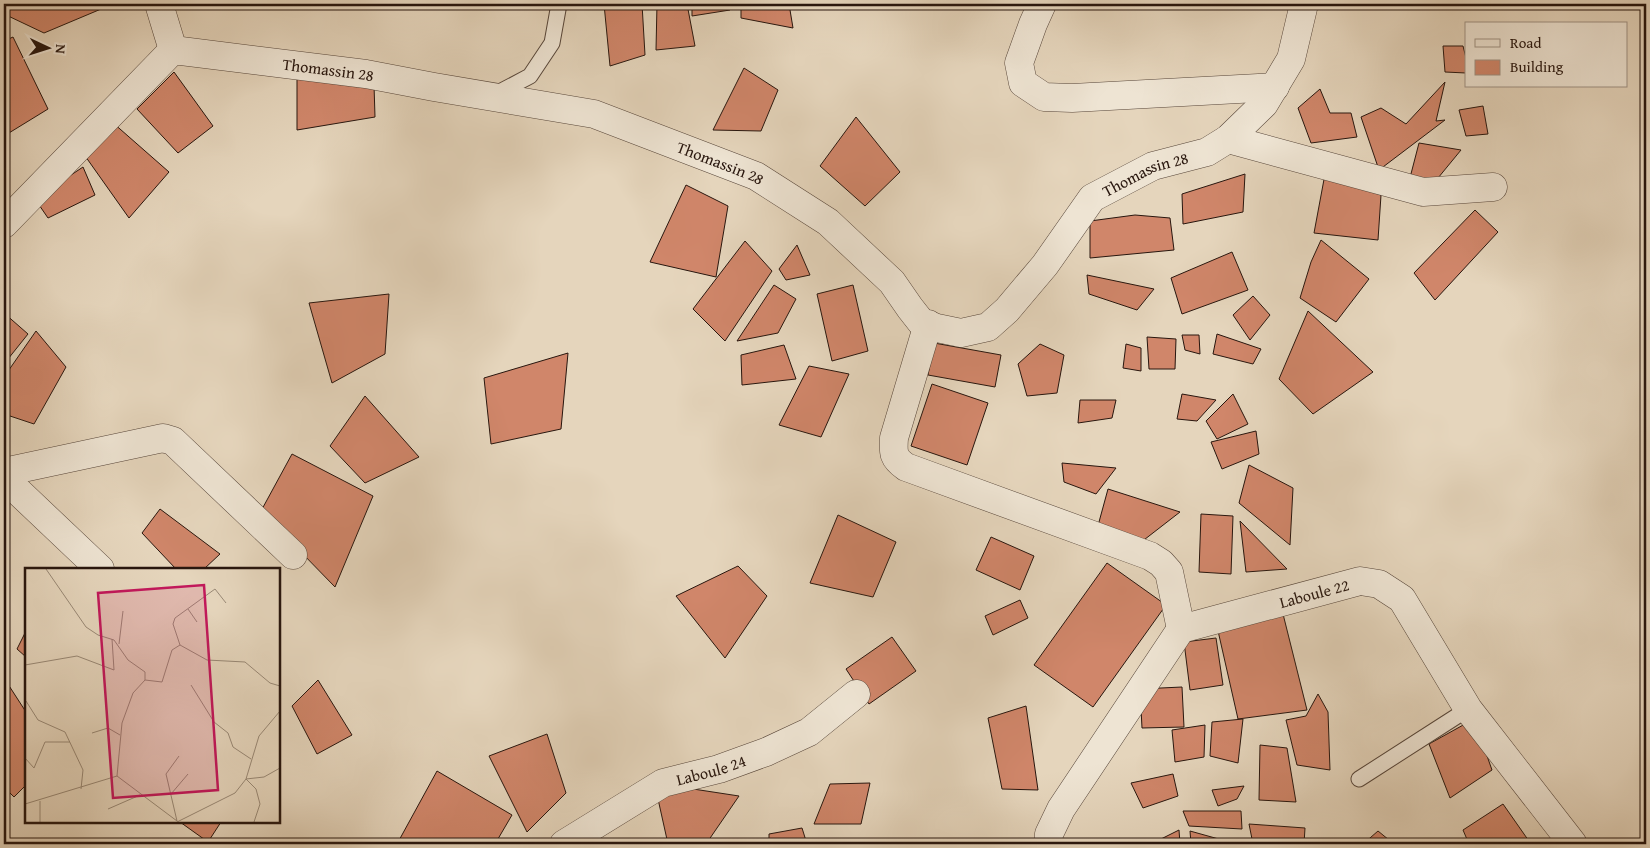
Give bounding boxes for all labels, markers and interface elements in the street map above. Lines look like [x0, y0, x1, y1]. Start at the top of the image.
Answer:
north arrow [22, 22, 72, 72]
legend [1465, 22, 1628, 88]
text: Road [1510, 32, 1541, 53]
text: N [51, 44, 71, 55]
street label: Thomassin 28 [281, 52, 376, 87]
text: Building [1510, 56, 1564, 77]
street label: Thomassin 28 [673, 135, 769, 191]
street label: Thomassin 28 [1098, 145, 1191, 203]
inset map [25, 568, 280, 823]
street label: Laboule 22 [1277, 572, 1352, 614]
street label: Laboule 24 [674, 748, 749, 791]

